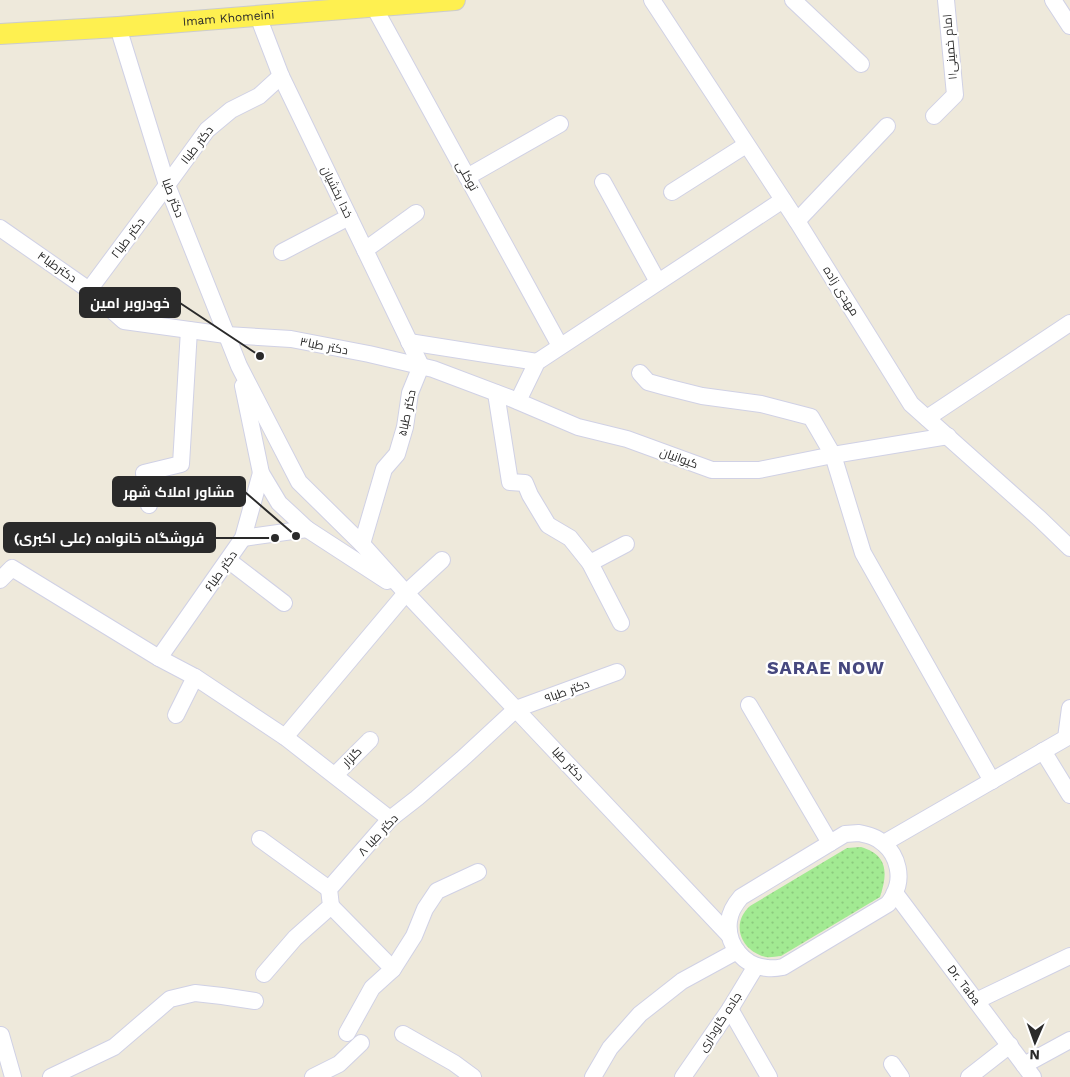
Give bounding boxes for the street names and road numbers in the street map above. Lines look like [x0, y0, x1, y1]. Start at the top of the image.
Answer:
street label: Imam Khomeini [182, 8, 275, 29]
street label: امام خمینی۱۱ [940, 13, 961, 80]
street label: دکتر طبا۱ [178, 123, 216, 167]
street label: توکلی [453, 159, 481, 194]
street label: خدا بخشیان [318, 164, 356, 220]
street label: دکتر طبا [159, 177, 187, 220]
street label: دکتر طبا۲ [108, 215, 148, 261]
street label: دکترطبا۴ [35, 249, 79, 286]
street label: مهدی زاده [820, 264, 862, 318]
street label: دکتر طبا۳ [299, 334, 349, 358]
street label: دکتر طبا۵ [395, 388, 419, 437]
street label: کیوانیان [658, 445, 700, 471]
street label: دکتر طبا۶ [202, 548, 240, 594]
street label: دکتر طبا۹ [543, 676, 592, 706]
street label: گلزار [339, 744, 365, 770]
street label: دکتر طبا [549, 744, 587, 784]
street label: دکتر طبا ۸ [355, 811, 401, 859]
street label: Dr. Taba [944, 962, 984, 1008]
street label: جاده گاوداری [696, 990, 744, 1054]

